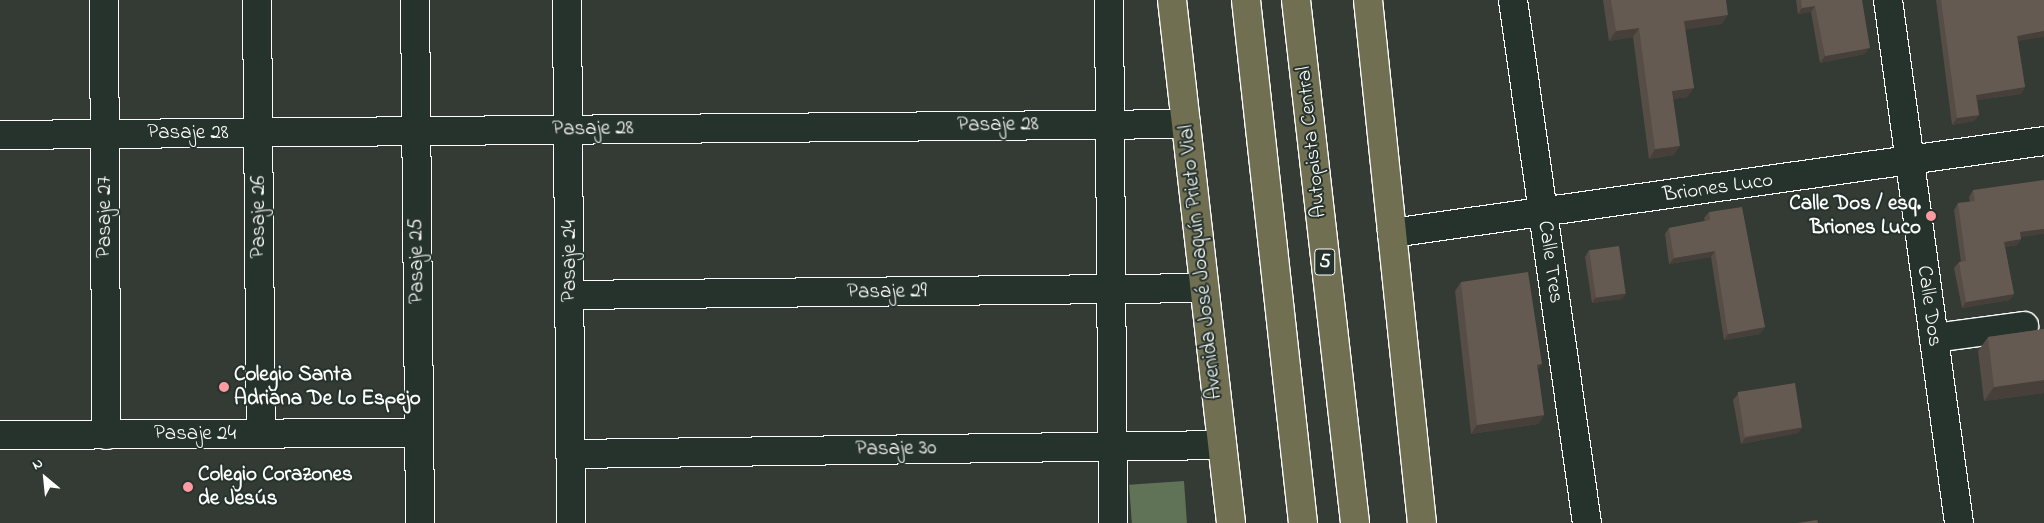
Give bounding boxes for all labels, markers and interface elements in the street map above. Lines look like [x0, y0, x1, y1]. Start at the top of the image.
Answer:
street label: Autopista Central [1292, 65, 1332, 219]
street label: Pasaje 28 [957, 112, 1039, 138]
street label: Pasaje 28 [552, 116, 634, 142]
street label: Pasaje 28 [147, 120, 229, 146]
street label: Avenida José Joaquín Prieto Vial [1174, 123, 1228, 401]
street label: Briones Luco [1661, 168, 1775, 208]
street label: Pasaje 27 [92, 176, 118, 258]
street label: Pasaje 26 [246, 176, 272, 258]
place label: Calle Dos / esq. Briones Luco [1789, 191, 1921, 241]
marker: Calle Dos / esq. Briones Luco [1925, 210, 1937, 222]
street label: Pasaje 25 [404, 218, 430, 304]
street label: Calle Tres [1532, 219, 1568, 305]
street label: Pasaje 24 [557, 220, 583, 302]
road number: 5 [1314, 244, 1336, 280]
street label: Calle Dos [1911, 264, 1947, 348]
street label: Pasaje 29 [847, 279, 927, 305]
place label: Colegio Santa Adriana De Lo Espejo [234, 362, 421, 412]
marker: Colegio Santa Adriana De Lo Espejo [218, 381, 230, 393]
street label: Pasaje 24 [154, 421, 236, 447]
street label: Pasaje 30 [855, 436, 937, 462]
north arrow [20, 453, 70, 503]
text: N [29, 453, 47, 476]
place label: Colegio Corazones de Jesús [198, 462, 353, 512]
marker: Colegio Corazones de Jesús [182, 481, 194, 493]

